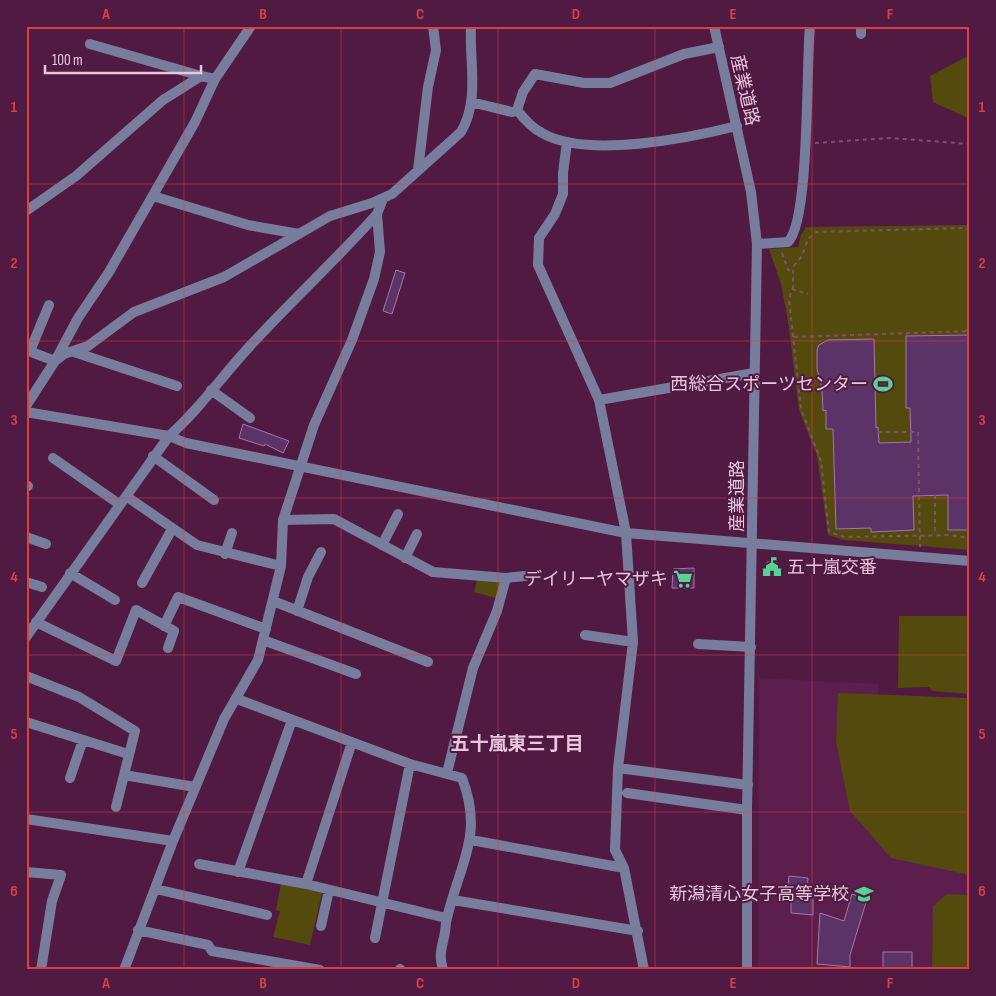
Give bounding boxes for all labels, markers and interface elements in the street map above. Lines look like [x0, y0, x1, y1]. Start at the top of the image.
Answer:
text: A [101, 5, 110, 24]
text: B [259, 5, 267, 24]
text: C [416, 5, 424, 24]
text: D [572, 5, 580, 24]
text: E [730, 5, 737, 24]
text: F [887, 5, 894, 24]
scale bar [45, 42, 201, 74]
text: 100 m [52, 51, 83, 70]
street label: 産業道路 [726, 53, 763, 128]
text: 1 [11, 98, 18, 117]
text: 1 [979, 98, 986, 117]
text: 2 [10, 254, 18, 273]
text: 2 [978, 254, 986, 273]
sports icon: 西総合スポーツセンター [872, 373, 894, 395]
place label: 西総合スポーツセンター [670, 374, 868, 395]
text: 3 [10, 411, 18, 430]
text: 3 [978, 411, 986, 430]
street label: 産業道路 [727, 460, 748, 532]
public building icon: 五十嵐交番 [761, 556, 783, 578]
place label: 五十嵐交番 [787, 557, 877, 578]
text: 4 [10, 568, 18, 587]
supermarket icon: デイリーヤマザキ [672, 568, 694, 590]
text: 4 [978, 568, 986, 587]
place label: デイリーヤマザキ [524, 569, 668, 590]
text: 5 [10, 725, 18, 744]
text: 5 [978, 725, 986, 744]
district label: 五十嵐東三丁目 [450, 733, 584, 756]
text: 6 [10, 882, 18, 901]
text: 6 [978, 882, 986, 901]
school or university icon: 新潟清心女子高等学校 [853, 883, 875, 905]
place label: 新潟清心女子高等学校 [669, 884, 849, 905]
text: A [101, 974, 110, 993]
text: B [259, 974, 267, 993]
text: C [416, 974, 424, 993]
text: D [572, 974, 580, 993]
text: E [730, 974, 737, 993]
text: F [887, 974, 894, 993]

